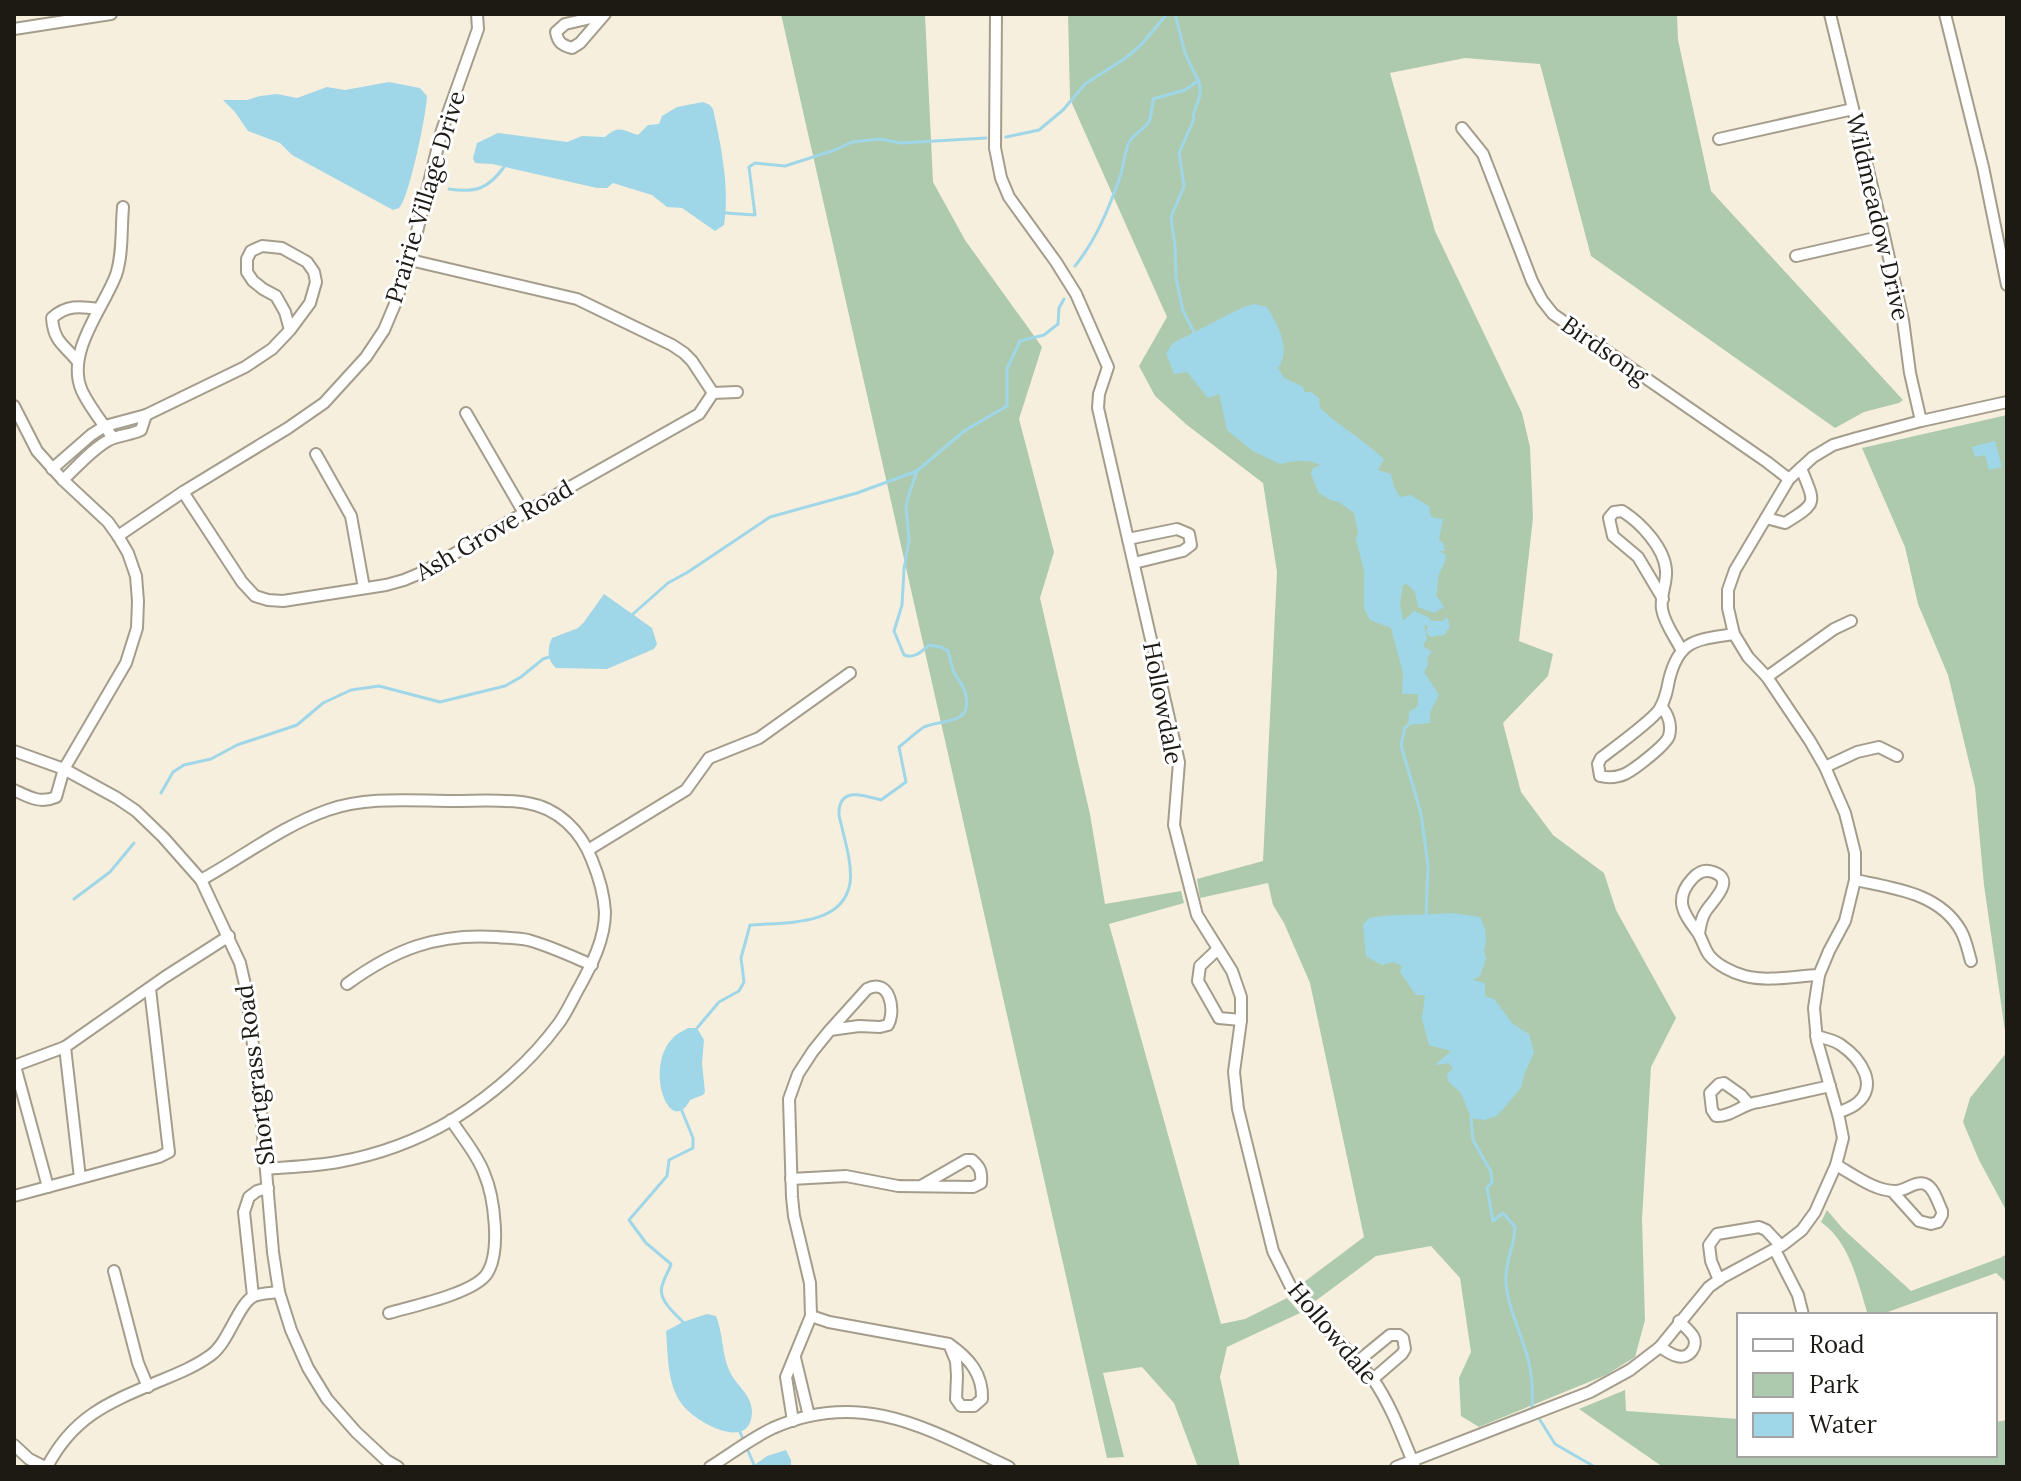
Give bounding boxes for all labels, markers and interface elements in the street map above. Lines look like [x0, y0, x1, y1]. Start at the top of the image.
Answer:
street label: Prairie Village Drive [378, 87, 472, 307]
street label: Wildmeadow Drive [1839, 110, 1917, 324]
street label: Birdsong [1556, 309, 1655, 392]
street label: Ash Grove Road [409, 473, 578, 588]
street label: Hollowdale [1136, 639, 1190, 767]
street label: Shortgrass Road [229, 983, 281, 1167]
street label: Hollowdale [1281, 1275, 1385, 1391]
legend [1737, 1313, 1997, 1457]
text: Road [1809, 1329, 1865, 1360]
text: Park [1809, 1369, 1859, 1400]
text: Water [1809, 1409, 1877, 1440]

